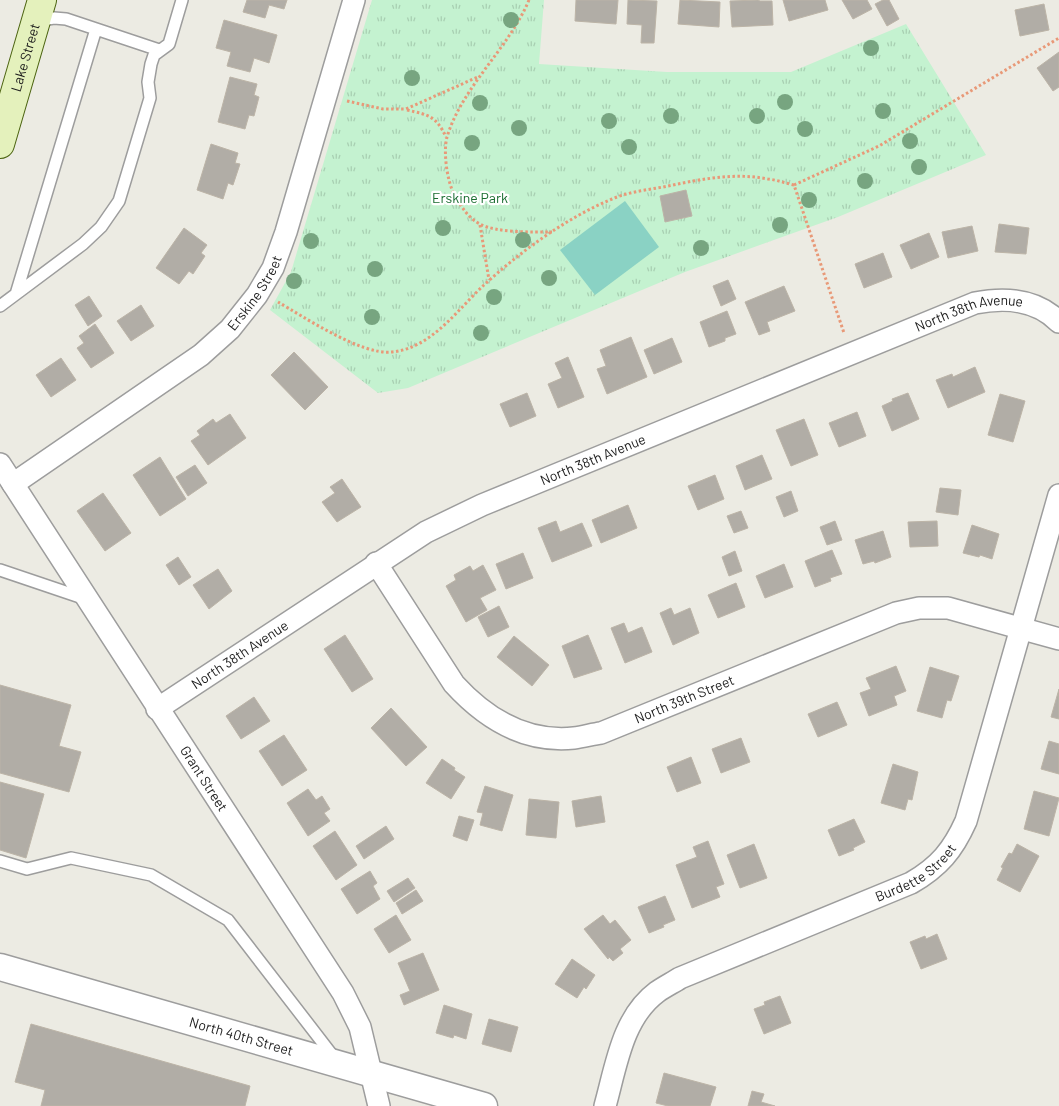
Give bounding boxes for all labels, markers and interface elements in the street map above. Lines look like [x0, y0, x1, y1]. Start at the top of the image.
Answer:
street label: Lake Street [7, 21, 43, 94]
park label: Erskine Park [432, 189, 508, 206]
street label: Erskine Street [223, 253, 285, 334]
street label: North 38th Avenue [912, 291, 1024, 335]
street label: North 38th Avenue [537, 430, 648, 488]
street label: North 38th Avenue [188, 616, 291, 692]
street label: North 39th Street [632, 671, 736, 727]
street label: Grant Street [177, 742, 232, 814]
street label: Burdette Street [872, 840, 959, 905]
street label: North 40th Street [187, 1013, 295, 1059]

